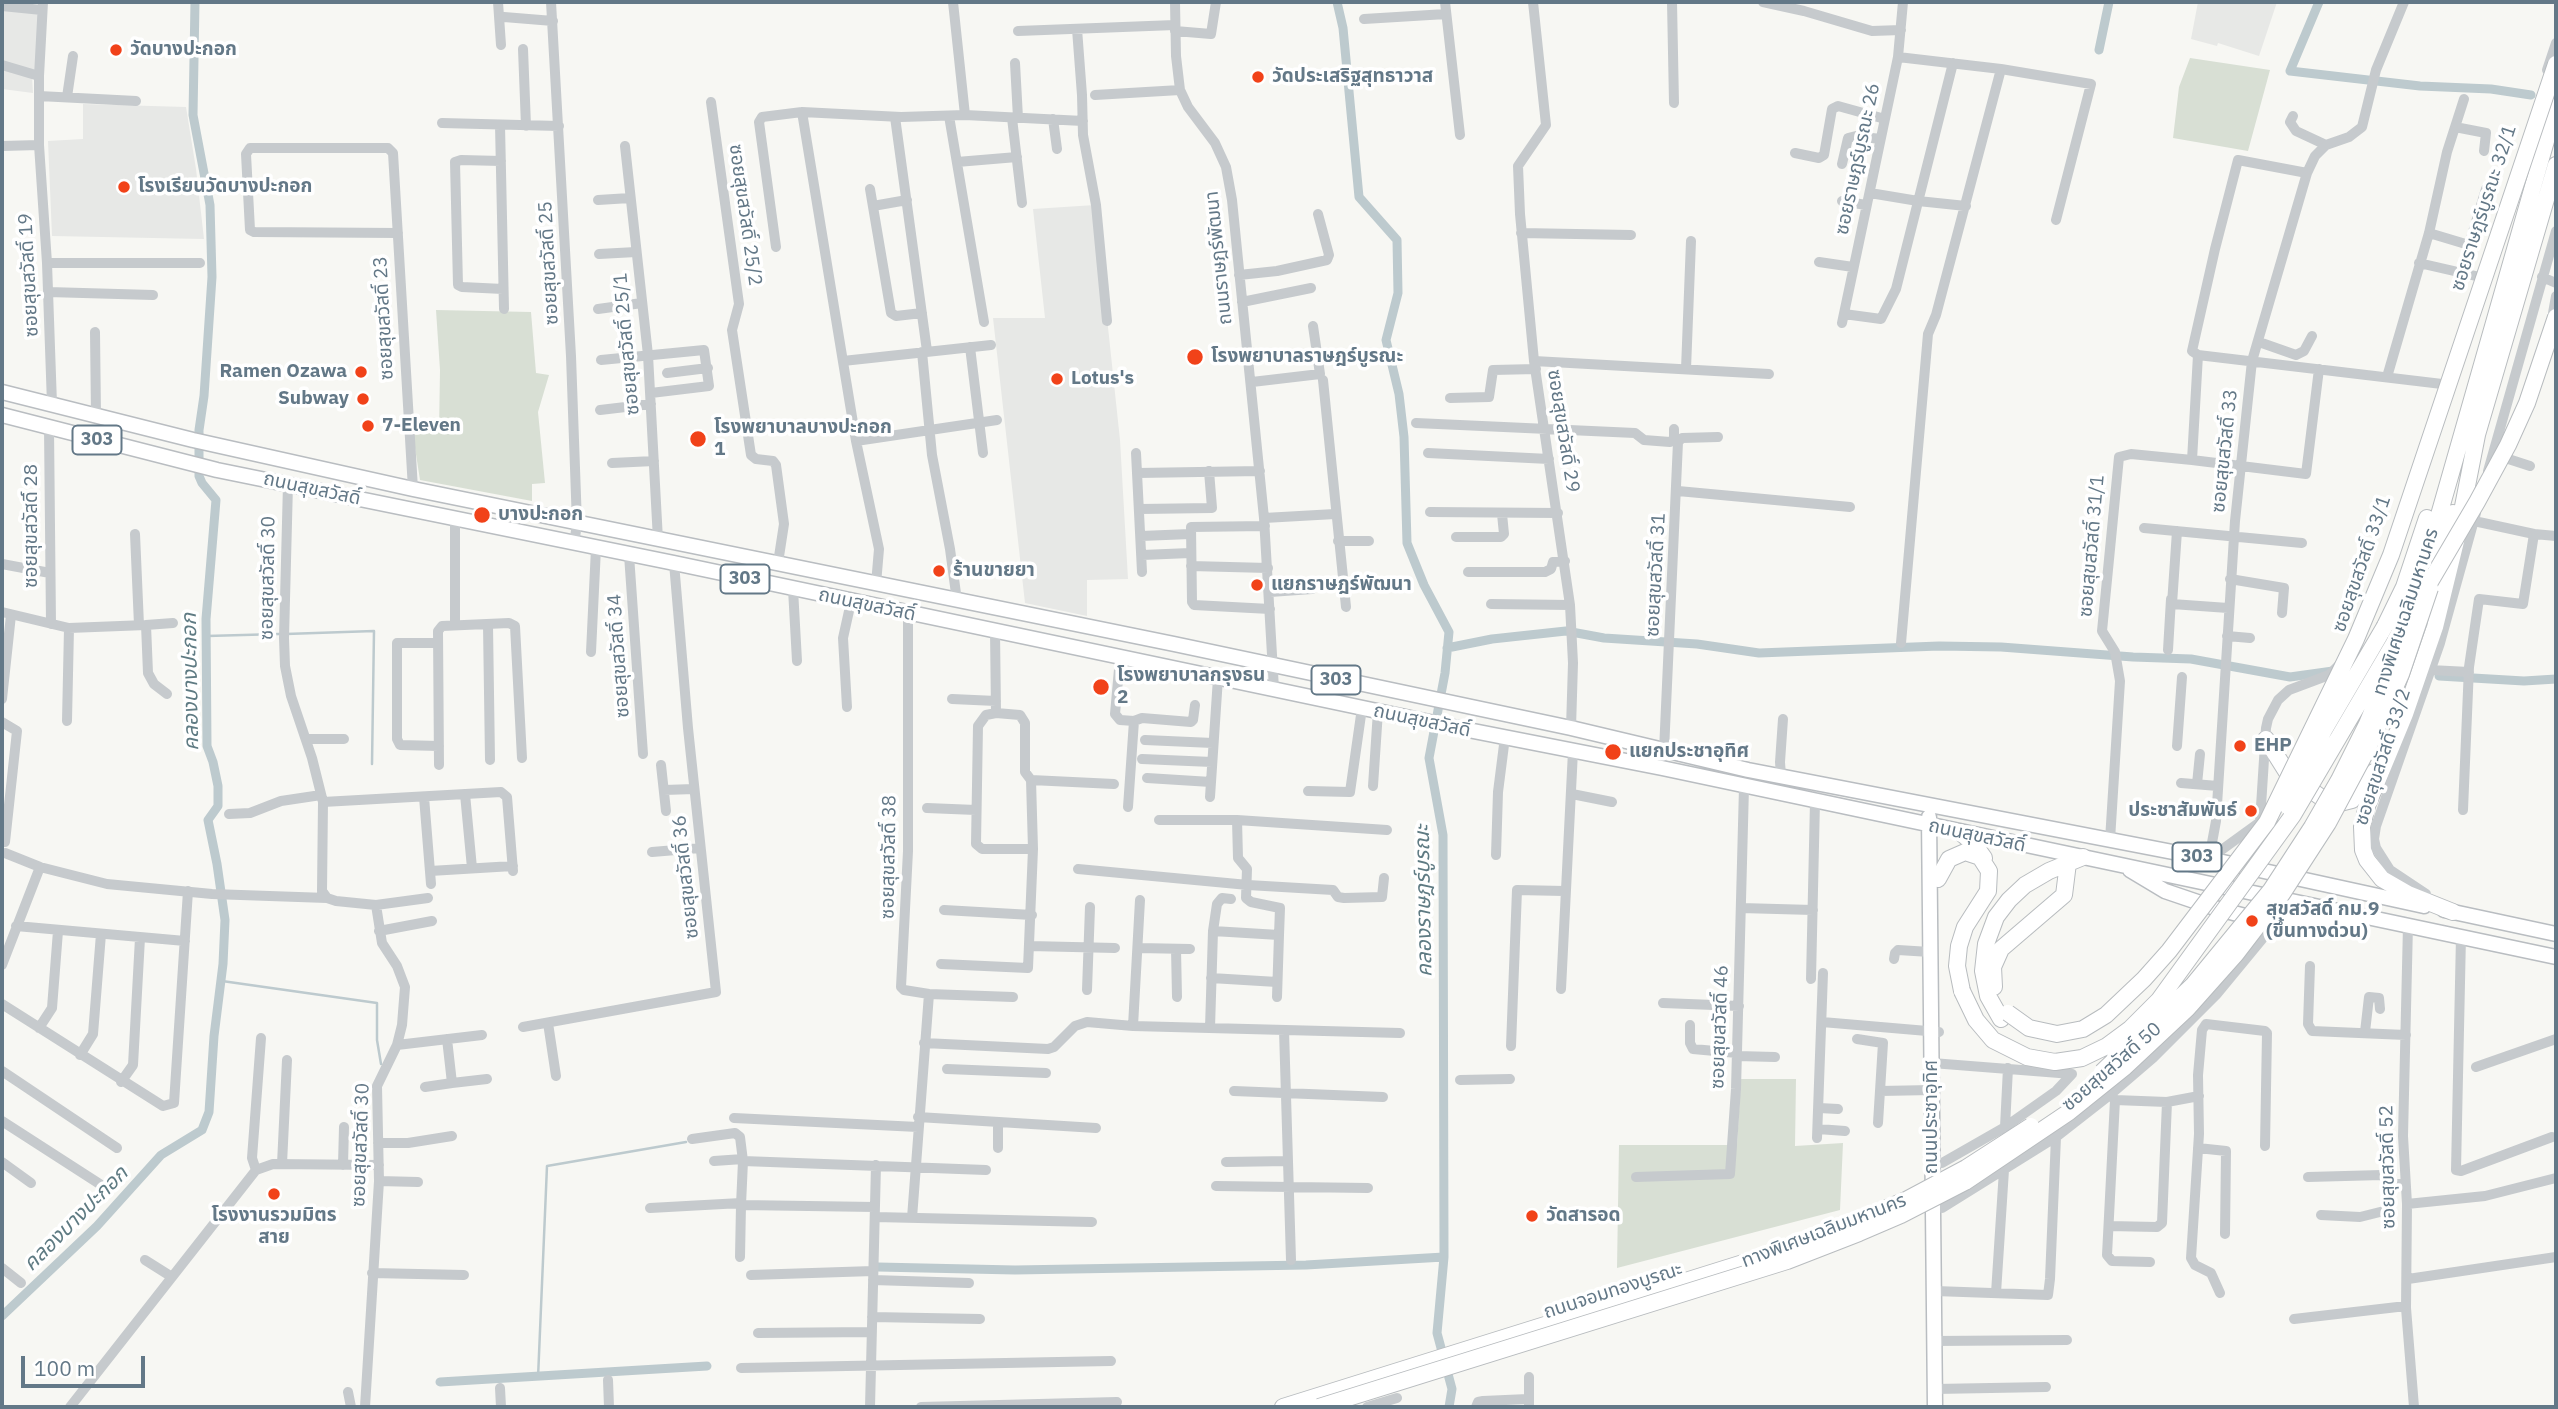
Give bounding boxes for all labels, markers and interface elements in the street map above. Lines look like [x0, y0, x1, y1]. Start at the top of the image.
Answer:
place label: วัดบางปะกอก [130, 39, 237, 61]
marker: วัดบางปะกอก [108, 42, 124, 58]
place label: วัดประเสริฐสุทธาวาส [1272, 66, 1433, 88]
marker: วัดประเสริฐสุทธาวาส [1250, 69, 1266, 85]
street label: ซอยราษฎร์บูรณะ 26 [1831, 81, 1885, 237]
street label: ซอยราษฎร์บูรณะ 32/1 [2446, 122, 2522, 294]
street label: ซอยสุขสวัสดิ์ 25/2 [724, 143, 766, 287]
place label: โรงเรียนวัดบางปะกอก [138, 176, 312, 198]
marker: โรงเรียนวัดบางปะกอก [116, 179, 132, 195]
street label: ถนนราษฎร์พัฒนา [1201, 190, 1237, 326]
street label: ซอยสุขสวัสดิ์ 25 [534, 200, 564, 326]
street label: ซอยสุขสวัสดิ์ 19 [14, 212, 44, 338]
street label: ซอยสุขสวัสดิ์ 23 [369, 255, 399, 381]
street label: ซอยสุขสวัสดิ์ 25/1 [609, 272, 645, 416]
place label: โรงพยาบาลราษฎร์บูรณะ [1211, 346, 1403, 368]
marker: โรงพยาบาลราษฎร์บูรณะ [1185, 347, 1205, 367]
place label: Ramen Ozawa [219, 361, 347, 383]
marker: Ramen Ozawa [353, 364, 369, 380]
place label: Lotus's [1071, 368, 1134, 390]
street label: ซอยสุขสวัสดิ์ 29 [1542, 368, 1584, 494]
marker: Lotus's [1049, 371, 1065, 387]
place label: Subway [278, 388, 349, 410]
street label: ซอยสุขสวัสดิ์ 33 [2207, 388, 2243, 514]
marker: Subway [355, 391, 371, 407]
place label: 7-Eleven [382, 415, 461, 437]
place label: โรงพยาบาลบางปะกอก 1 [714, 417, 892, 461]
marker: 7-Eleven [360, 418, 376, 434]
road number: 303 [72, 426, 122, 454]
marker: โรงพยาบาลบางปะกอก 1 [688, 429, 708, 449]
street label: ซอยสุขสวัสดิ์ 28 [21, 464, 43, 588]
street label: ถนนสุขสวัสดิ์ [261, 468, 363, 510]
street label: ซอยสุขสวัสดิ์ 31/1 [2074, 474, 2110, 618]
street label: ซอยสุขสวัสดิ์ 33/1 [2328, 493, 2396, 635]
place label: บางปะกอก [498, 504, 583, 526]
marker: บางปะกอก [472, 505, 492, 525]
street label: ซอยสุขสวัสดิ์ 31 [1641, 512, 1671, 638]
street label: ซอยสุขสวัสดิ์ 30 [256, 516, 280, 640]
street label: ทางพิเศษเฉลิมมหานคร [2368, 525, 2444, 699]
place label: ร้านขายยา [953, 560, 1035, 582]
marker: ร้านขายยา [931, 563, 947, 579]
road number: 303 [720, 564, 770, 594]
place label: แยกราษฎร์พัฒนา [1271, 574, 1412, 596]
marker: แยกราษฎร์พัฒนา [1249, 577, 1265, 593]
street label: ถนนสุขสวัสดิ์ [816, 584, 918, 626]
street label: ซอยสุขสวัสดิ์ 34 [603, 593, 635, 719]
water label: คลองบางปะกอก [177, 613, 205, 751]
place label: โรงพยาบาลกรุงธน 2 [1117, 665, 1265, 709]
road number: 303 [1312, 666, 1360, 694]
marker: โรงพยาบาลกรุงธน 2 [1091, 677, 1111, 697]
street label: ซอยสุขสวัสดิ์ 33/2 [2350, 686, 2416, 828]
street label: ถนนสุขสวัสดิ์ [1371, 700, 1473, 742]
place label: EHP [2254, 735, 2292, 757]
marker: EHP [2232, 738, 2248, 754]
place label: แยกประชาอุทิศ [1629, 741, 1749, 763]
marker: แยกประชาอุทิศ [1603, 742, 1623, 762]
street label: ซอยสุขสวัสดิ์ 38 [877, 795, 901, 919]
place label: ประชาสัมพันธ์ [2128, 800, 2237, 822]
marker: ประชาสัมพันธ์ [2243, 803, 2259, 819]
street label: ซอยสุขสวัสดิ์ 36 [668, 814, 704, 940]
street label: ถนนสุขสวัสดิ์ [1926, 815, 2028, 857]
water label: คลองราษฎร์บูรณะ [1410, 825, 1438, 977]
road number: 303 [2172, 842, 2222, 872]
place label: สุขสวัสดิ์ กม.9 (ขึ้นทางด่วน) [2266, 899, 2379, 943]
marker: สุขสวัสดิ์ กม.9 (ขึ้นทางด่วน) [2244, 913, 2260, 929]
street label: ซอยสุขสวัสดิ์ 46 [1706, 965, 1734, 1089]
street label: ซอยสุขสวัสดิ์ 50 [2058, 1018, 2166, 1116]
street label: ถนนประชาอุทิศ [1921, 1060, 1943, 1174]
street label: ซอยสุขสวัสดิ์ 30 [347, 1083, 375, 1207]
street label: ซอยสุขสวัสดิ์ 52 [2376, 1105, 2400, 1229]
water label: คลองบางปะกอก [18, 1161, 134, 1277]
marker: โรงงานรวมมิตร สาย [266, 1186, 282, 1202]
street label: ทางพิเศษเฉลิมมหานคร [1738, 1189, 1910, 1273]
place label: โรงงานรวมมิตร สาย [211, 1205, 337, 1249]
place label: วัดสารอด [1546, 1205, 1621, 1227]
marker: วัดสารอด [1524, 1208, 1540, 1224]
street label: ถนนจอมทองบูรณะ [1541, 1258, 1685, 1324]
scale bar [24, 1342, 149, 1386]
text: 100 m [34, 1354, 95, 1382]

